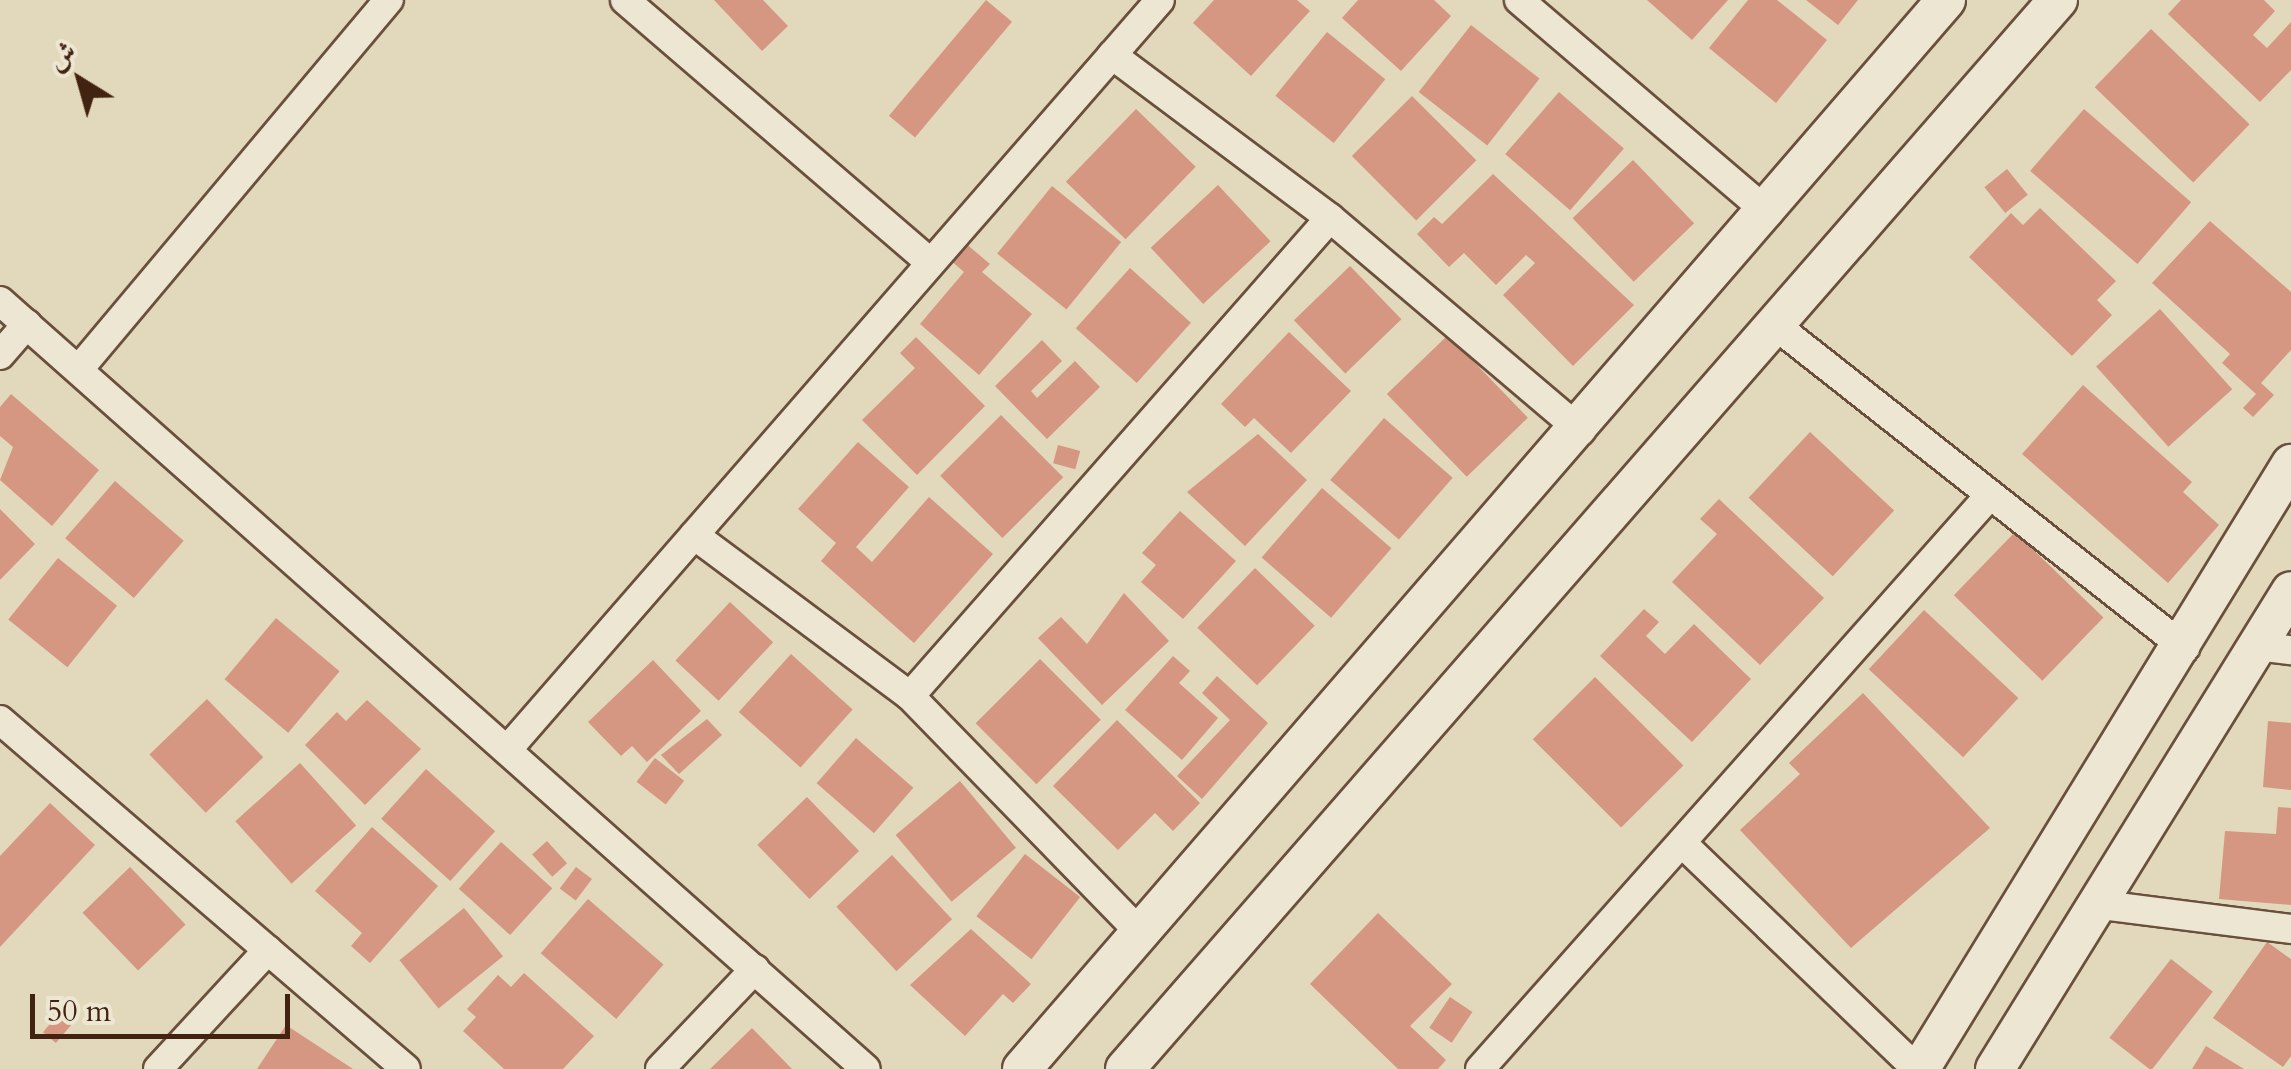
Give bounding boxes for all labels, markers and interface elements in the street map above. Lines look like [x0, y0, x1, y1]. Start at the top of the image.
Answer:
north arrow [30, 30, 130, 130]
text: ش [39, 33, 84, 80]
scale bar [35, 974, 295, 1036]
text: 50 m [47, 991, 111, 1032]

